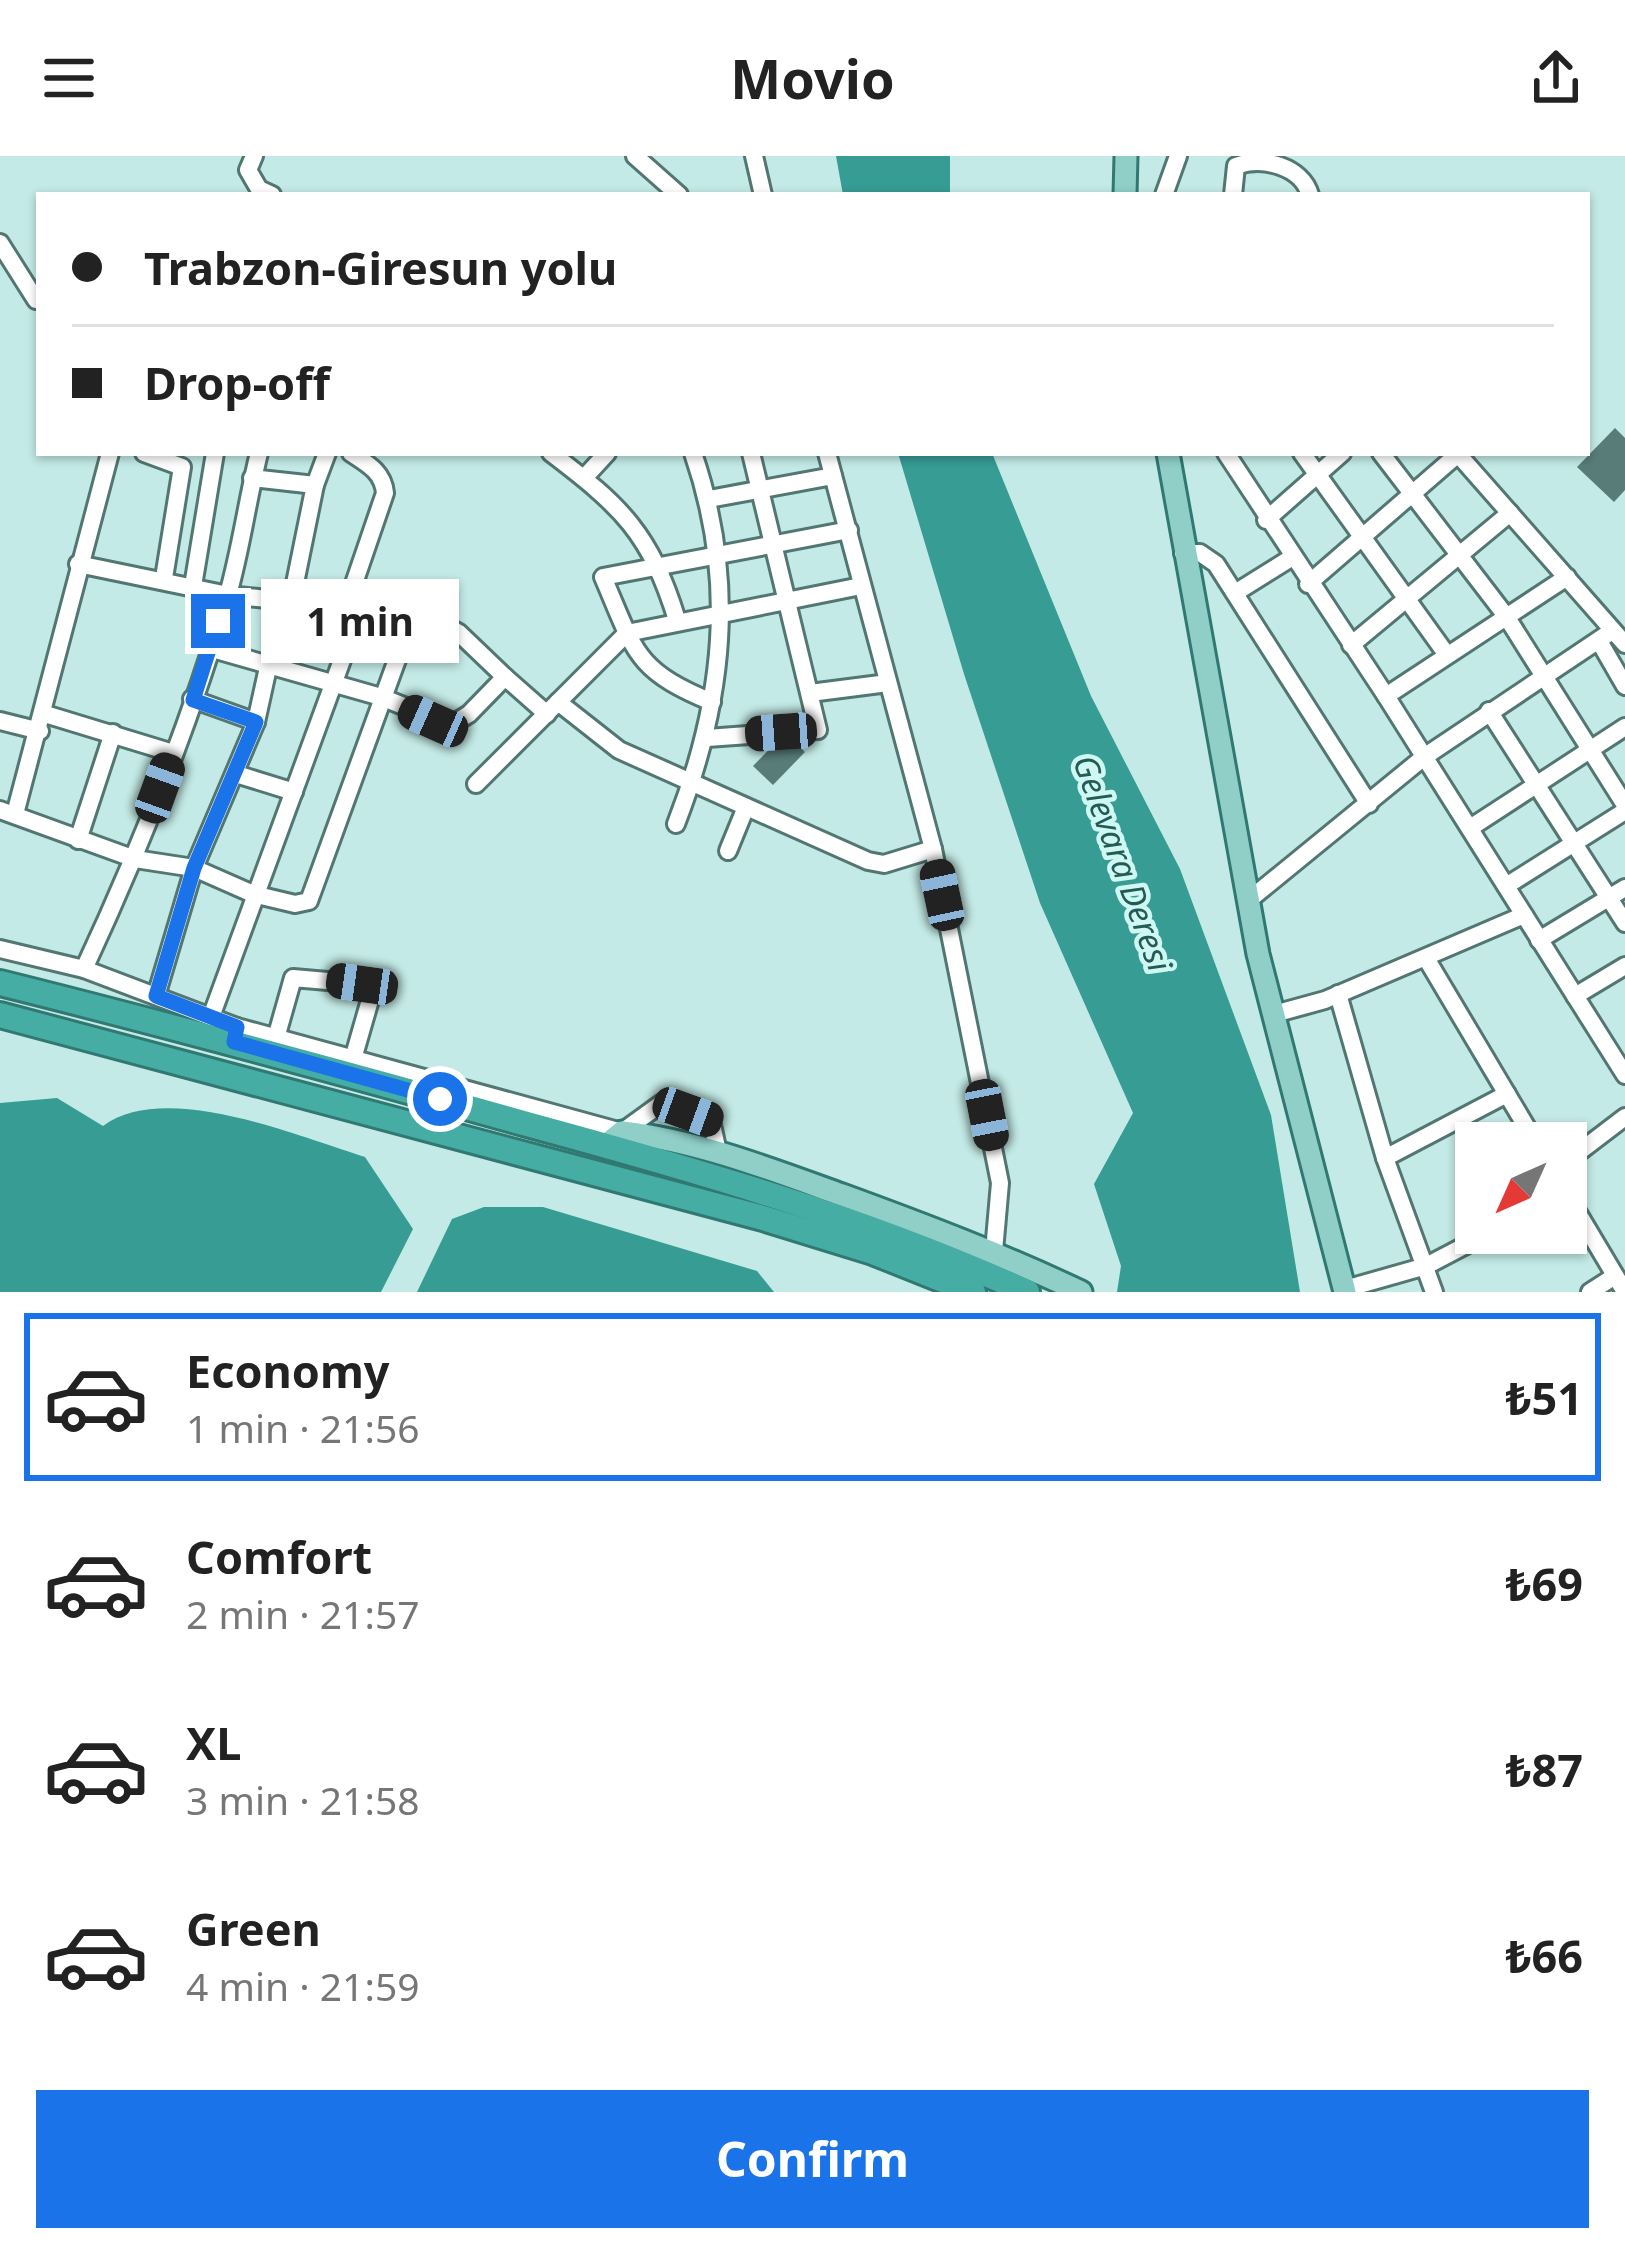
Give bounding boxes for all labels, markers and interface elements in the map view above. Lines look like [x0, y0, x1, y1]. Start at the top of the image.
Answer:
text: Movio [730, 41, 895, 115]
icon: menu [36, 45, 102, 111]
icon: share [1523, 45, 1589, 111]
text: Trabzon-Giresun yolu [144, 237, 617, 298]
text: Drop-off [144, 352, 330, 413]
callout: 1 min [260, 579, 458, 663]
route end [191, 594, 245, 648]
text: 1 min [306, 594, 414, 647]
car [393, 690, 473, 752]
car [744, 712, 818, 752]
car [131, 748, 189, 828]
water label: Gelevara Deresi [1063, 749, 1183, 978]
car [917, 856, 967, 934]
car [324, 961, 400, 1007]
route start [413, 1072, 467, 1126]
car [962, 1076, 1012, 1154]
car [648, 1083, 728, 1141]
north arrow [1455, 1122, 1587, 1254]
map controls [1455, 1122, 1587, 1254]
text: Economy [186, 1340, 390, 1401]
icon: car [42, 1343, 150, 1451]
text: ₺51 [1506, 1367, 1583, 1428]
text: 1 min · 21:56 [186, 1401, 420, 1454]
text: Comfort [186, 1526, 372, 1587]
icon: car [42, 1529, 150, 1637]
text: ₺69 [1506, 1553, 1583, 1614]
text: 2 min · 21:57 [186, 1587, 420, 1640]
text: XL [186, 1712, 241, 1773]
icon: car [42, 1715, 150, 1823]
text: ₺87 [1506, 1739, 1583, 1800]
text: 3 min · 21:58 [186, 1773, 420, 1826]
text: Green [186, 1898, 321, 1959]
icon: car [42, 1901, 150, 2009]
text: ₺66 [1506, 1925, 1583, 1986]
text: 4 min · 21:59 [186, 1959, 420, 2012]
button: Confirm [36, 2090, 1589, 2228]

